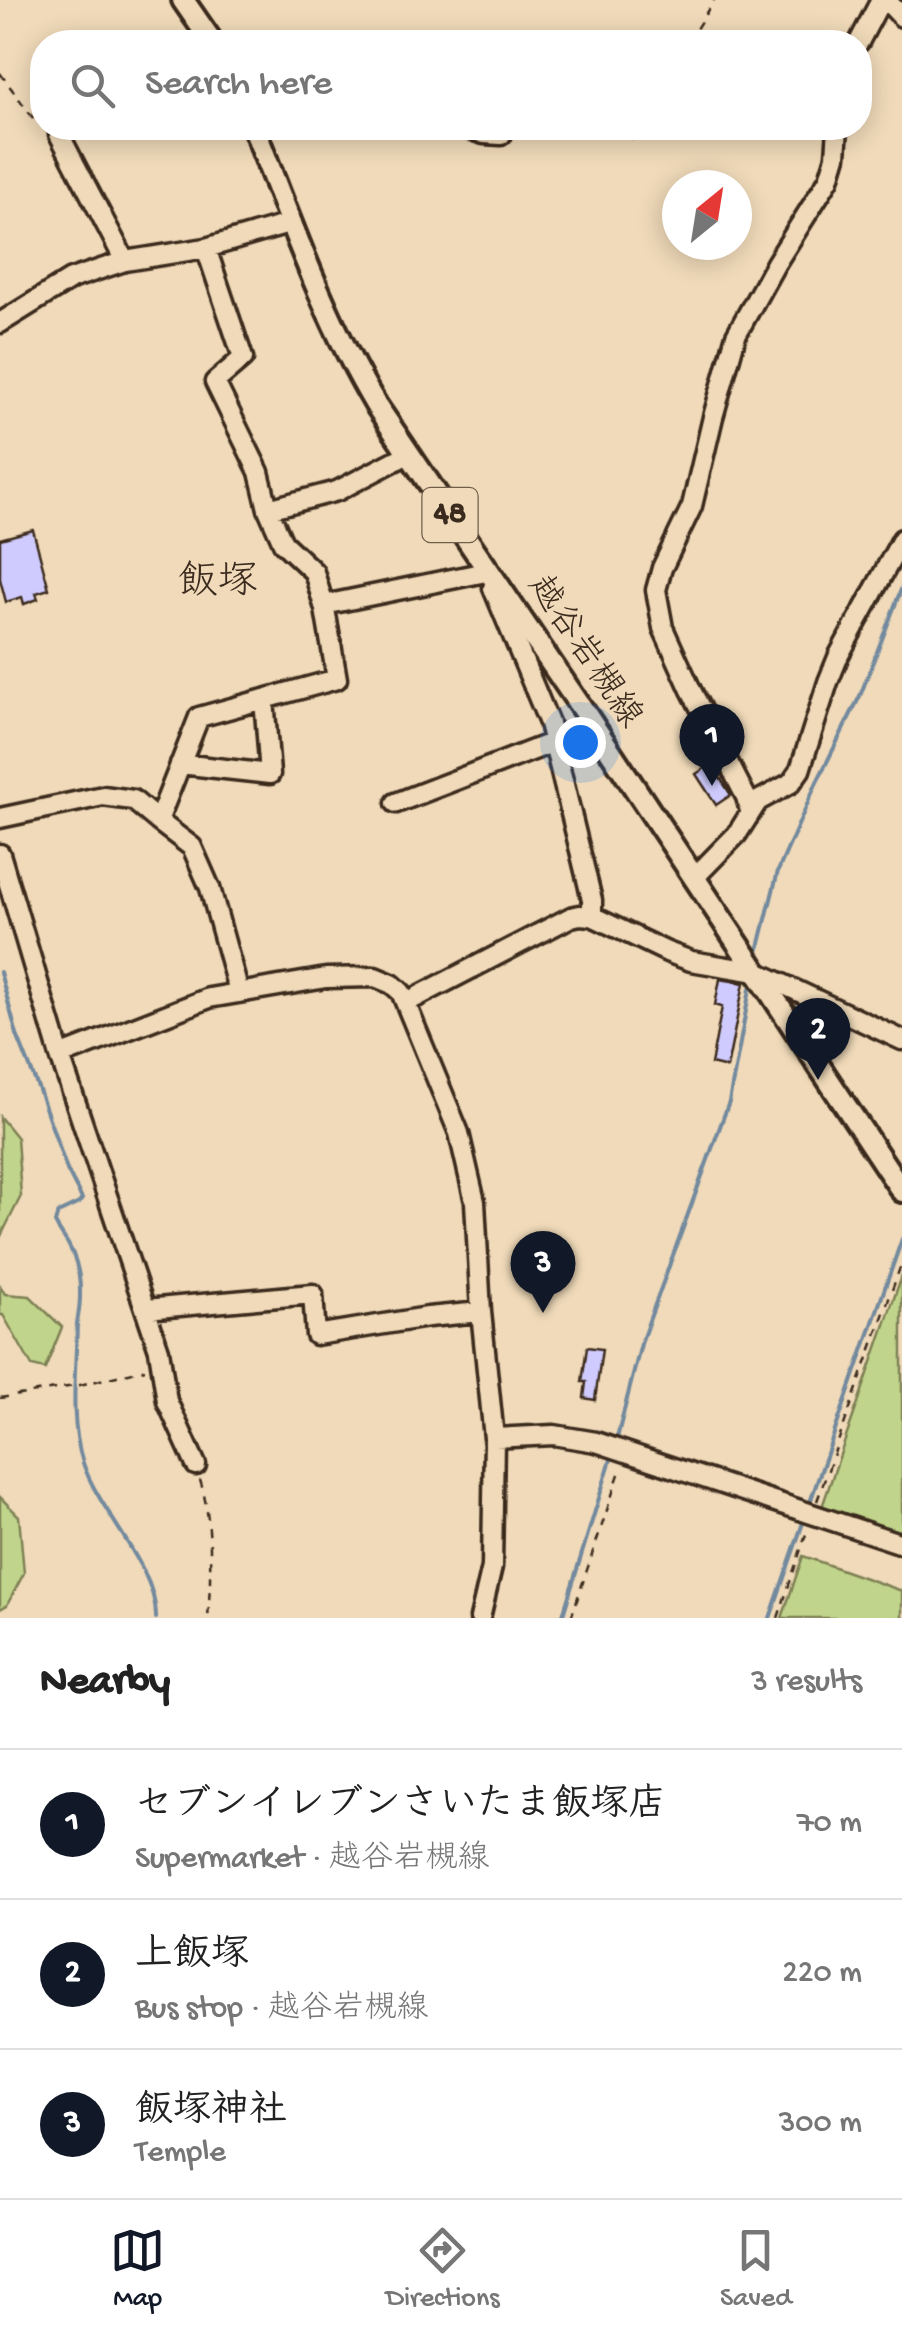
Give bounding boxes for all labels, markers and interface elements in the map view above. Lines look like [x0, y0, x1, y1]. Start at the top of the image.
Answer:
search box [30, 30, 872, 140]
icon: search [65, 58, 120, 113]
text: Search here [145, 63, 332, 107]
north arrow [662, 170, 752, 260]
road number: 48 [422, 488, 478, 542]
district label: 飯塚 [178, 560, 258, 608]
street label: 越谷岩槻線 [517, 568, 651, 737]
pin: 1 [680, 704, 744, 786]
your location [555, 717, 606, 768]
pin: 2 [786, 998, 850, 1080]
pin: 3 [510, 1230, 576, 1313]
text: Nearby [40, 1659, 170, 1708]
text: 3 results [751, 1664, 862, 1702]
text: セブンイレブンさいたま飯塚店 [135, 1785, 666, 1829]
text: 1 [66, 1805, 79, 1843]
text: 70 m [797, 1805, 862, 1843]
text: Supermarket · 越谷岩槻線 [135, 1841, 489, 1879]
text: 上飯塚 [135, 1935, 249, 1979]
text: 2 [65, 1955, 80, 1993]
text: 220 m [782, 1955, 862, 1993]
text: Bus stop · 越谷岩槻線 [135, 1991, 428, 2029]
text: 飯塚神社 [135, 2091, 287, 2135]
text: 3 [64, 2105, 81, 2143]
text: 300 m [779, 2105, 862, 2143]
text: Temple [135, 2135, 226, 2173]
tab: Map [110, 2223, 165, 2316]
tab: Directions [386, 2223, 500, 2316]
tab: Saved [720, 2223, 792, 2316]

